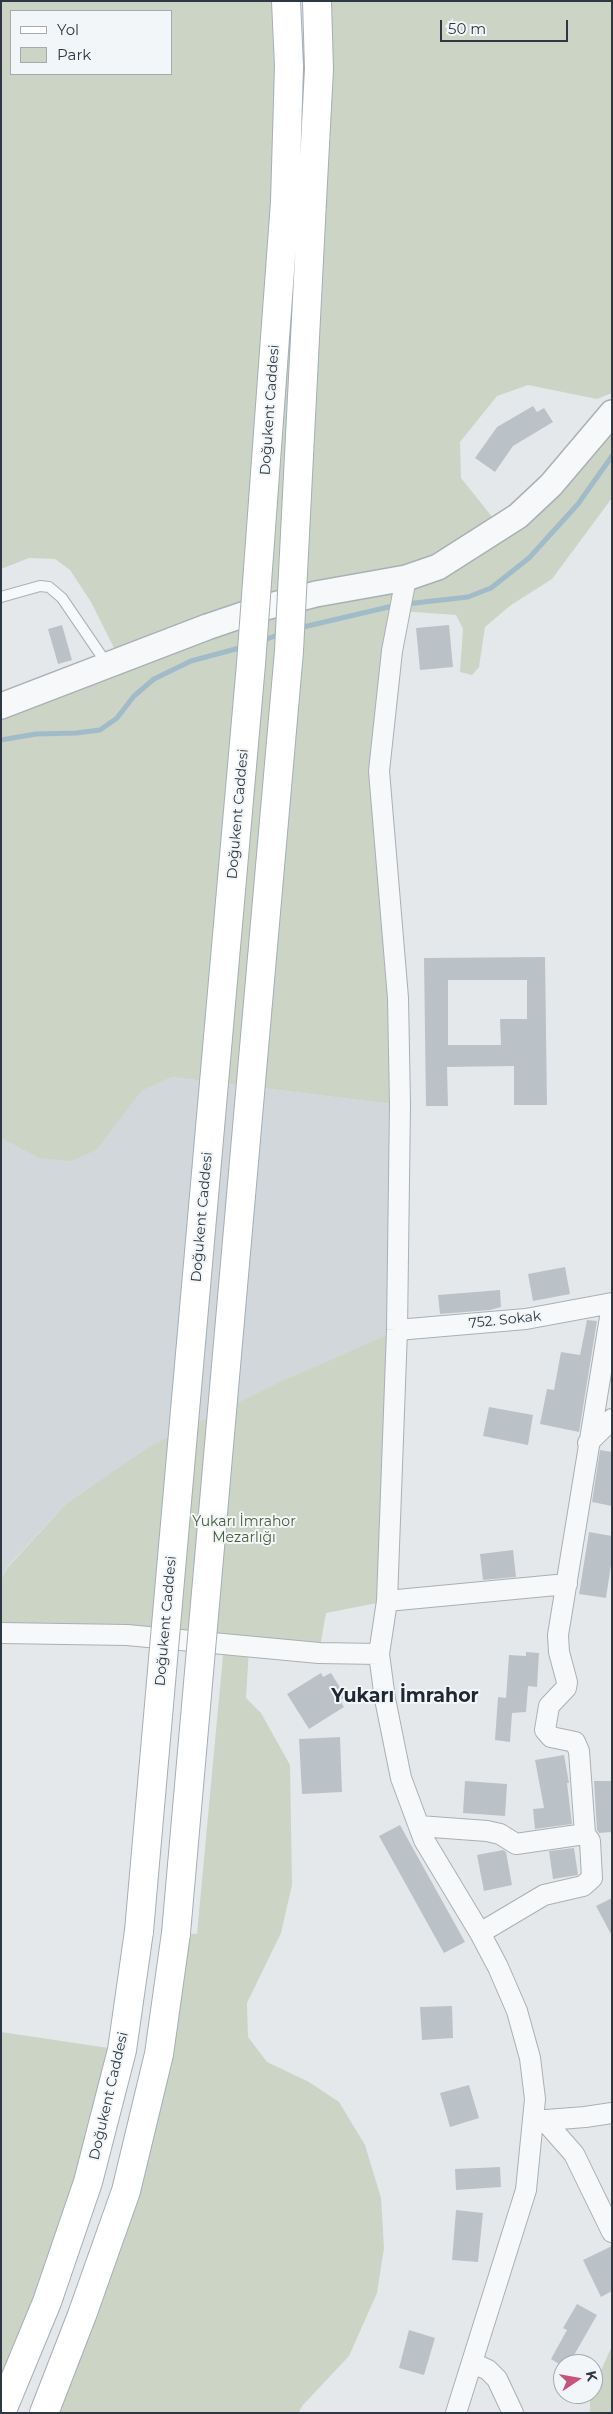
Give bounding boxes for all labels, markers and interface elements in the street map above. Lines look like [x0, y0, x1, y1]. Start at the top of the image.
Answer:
legend [10, 10, 172, 75]
scale bar [443, 10, 570, 42]
text: 50 m [448, 19, 486, 38]
text: Yol [57, 20, 79, 39]
text: Park [57, 45, 91, 64]
street label: Doğukent Caddesi [257, 344, 283, 476]
street label: Doğukent Caddesi [224, 748, 252, 880]
street label: Doğukent Caddesi [188, 1151, 216, 1283]
street label: 752. Sokak [468, 1308, 542, 1332]
park label: Yukarı İmrahor Mezarlığı [192, 1514, 296, 1546]
street label: Doğukent Caddesi [152, 1555, 180, 1687]
district label: Yukarı İmrahor [331, 1685, 479, 1707]
street label: Doğukent Caddesi [86, 2030, 132, 2162]
north arrow [553, 2354, 603, 2404]
text: K [582, 2369, 602, 2383]

